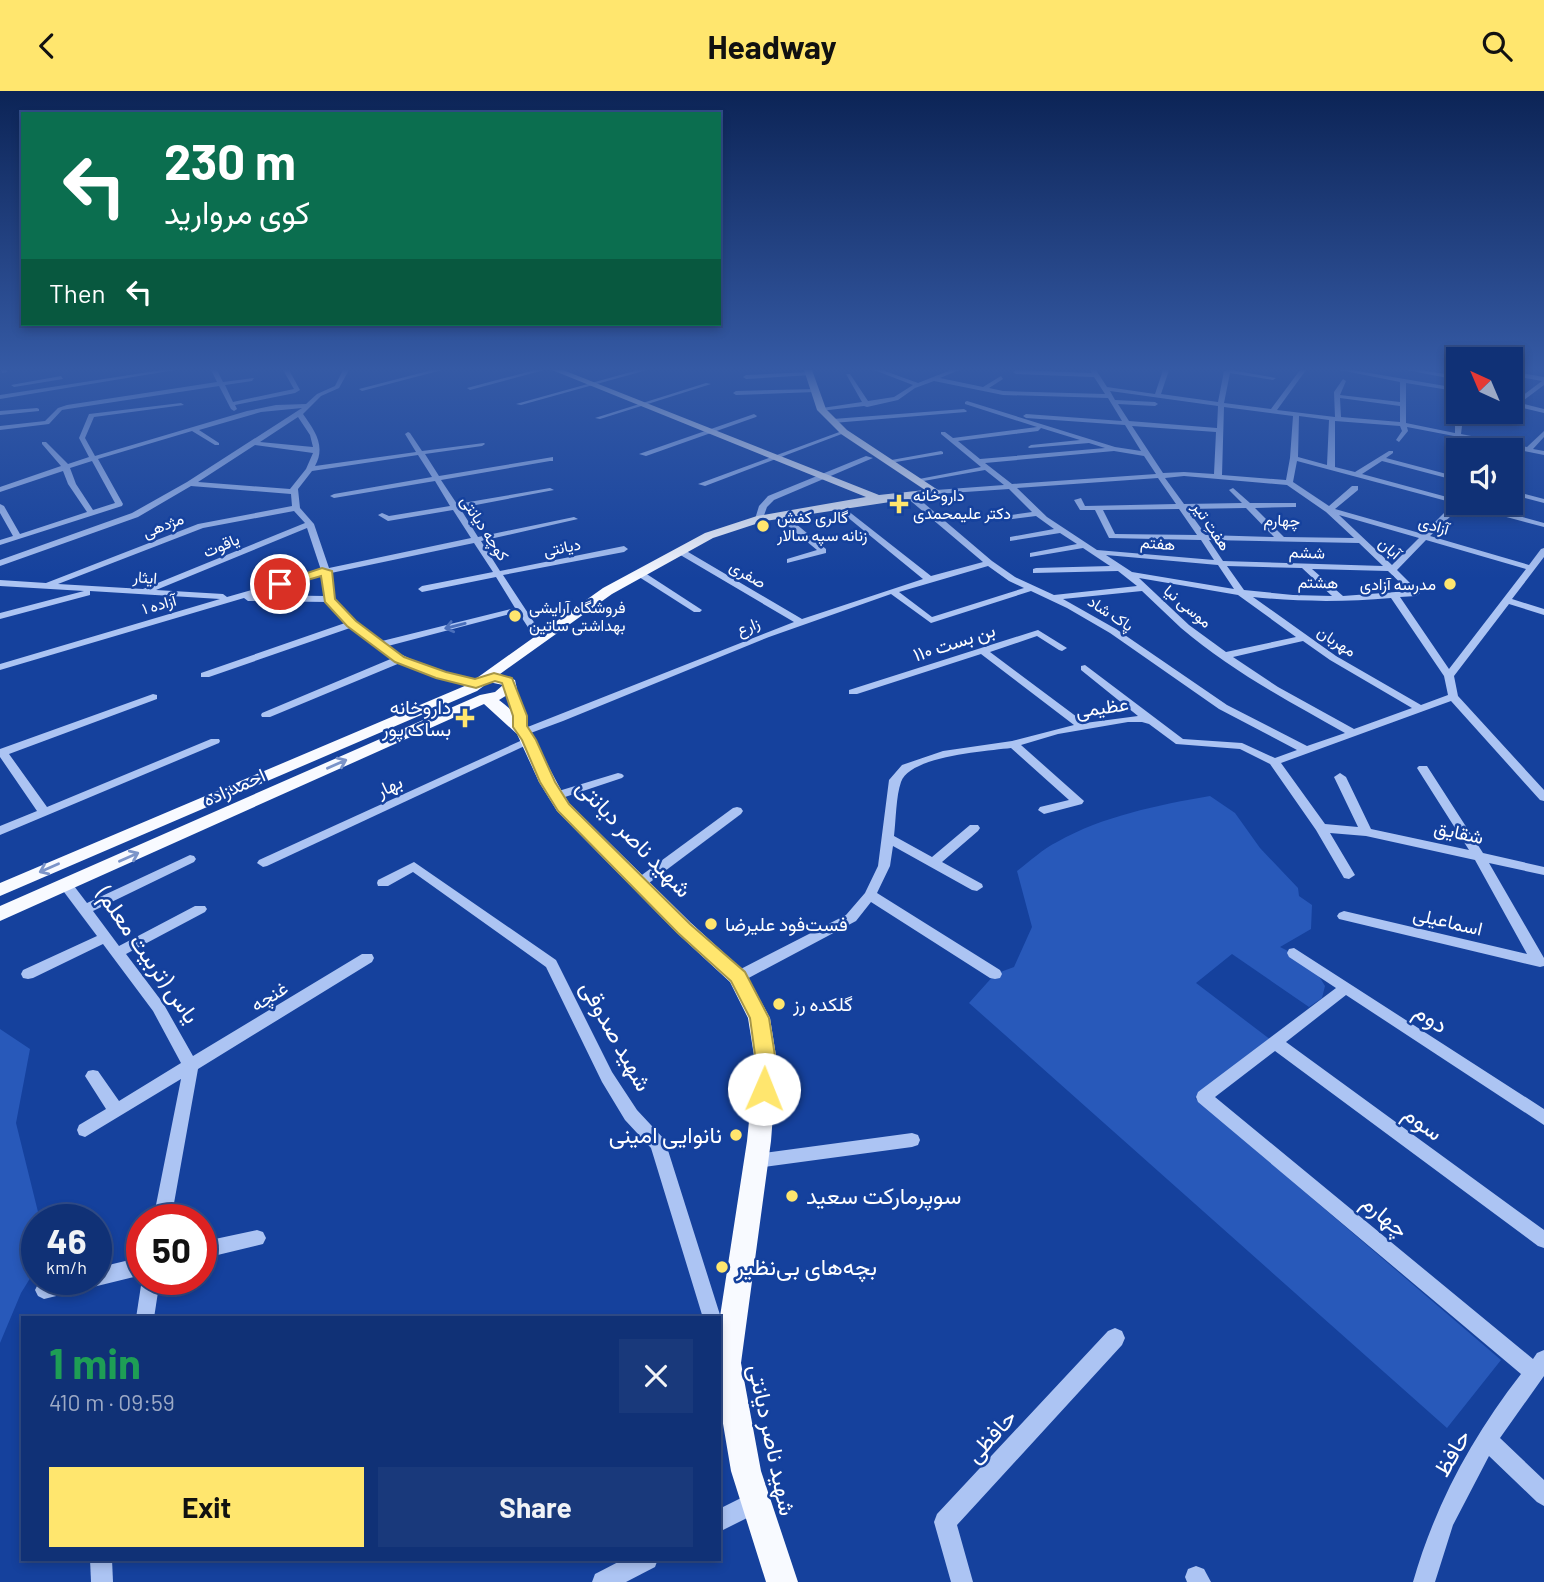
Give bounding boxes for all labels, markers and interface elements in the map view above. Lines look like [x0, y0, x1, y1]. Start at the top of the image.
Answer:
icon: back [28, 27, 66, 65]
text: Headway [707, 27, 837, 65]
icon: search [1478, 27, 1516, 65]
text: 230 m [164, 131, 296, 190]
icon: left [49, 140, 140, 231]
text: کوی مروارید [164, 192, 310, 230]
icon: left [120, 273, 158, 311]
text: Then [49, 277, 106, 308]
north arrow [1446, 347, 1522, 423]
map controls [1446, 347, 1523, 515]
button: sound [1446, 438, 1523, 515]
place label: داروخانه دکتر علیمحمدی [913, 485, 1011, 524]
street label: کوچه دیانتی [455, 492, 514, 566]
marker: داروخانه دکتر علیمحمدی [891, 496, 907, 512]
street label: هفتِ تیر [1187, 497, 1236, 555]
place label: گالری کفش زنانه سپه سالار [776, 507, 868, 547]
street label: مژدهی [139, 508, 187, 543]
street label: چهارم [1263, 509, 1301, 533]
street label: آزادی [1416, 511, 1453, 540]
marker: گالری کفش زنانه سپه سالار [755, 518, 771, 534]
street label: یاقوت [200, 528, 243, 562]
street label: هفتم [1140, 532, 1176, 555]
street label: آبان [1375, 533, 1406, 564]
street label: دیانتی [542, 534, 583, 561]
street label: ششم [1288, 541, 1325, 564]
pin [250, 554, 310, 614]
street label: صفری [726, 556, 770, 593]
icon: arrive [261, 565, 299, 603]
street label: ایثار [131, 566, 158, 589]
street label: هشتم [1298, 572, 1338, 593]
place label: مدرسه آزادی [1360, 574, 1436, 595]
marker: مدرسه آزادی [1442, 576, 1458, 592]
street label: موسی نیا [1159, 580, 1216, 633]
street label: آزاده ۱ [140, 589, 180, 619]
street label: پاک شاد [1083, 591, 1138, 637]
place label: فروشگاه آرایشی بهداشتی ساتین [529, 597, 626, 636]
marker: فروشگاه آرایشی بهداشتی ساتین [507, 608, 523, 624]
street label: زارع [733, 612, 763, 642]
street label: بن بست ۱۱۰ [910, 617, 998, 667]
one-way arrow [444, 620, 467, 633]
street label: مهربان [1313, 621, 1360, 662]
street label: عظیمی [1074, 691, 1130, 723]
place label: داروخانه بساک پور [381, 695, 451, 743]
marker: داروخانه بساک پور [457, 710, 473, 726]
one-way arrow [326, 757, 347, 770]
street label: احمدزاده [199, 763, 269, 811]
street label: بهار [371, 770, 406, 803]
street label: شهید ناصر دیانتی [570, 772, 698, 904]
street label: شقایق [1432, 815, 1486, 849]
one-way arrow [118, 850, 140, 863]
one-way arrow [39, 862, 60, 875]
street label: یاس (تربیت معلم) [89, 880, 206, 1029]
street label: اسماعیلی [1411, 901, 1485, 941]
place label: فست‌فود علیرضا [725, 912, 848, 936]
marker: فست‌فود علیرضا [703, 916, 719, 932]
street label: غنچه [246, 975, 293, 1018]
street label: شهید صدوقی [573, 975, 659, 1097]
place label: گلکده رز [792, 992, 853, 1016]
marker: گلکده رز [771, 996, 787, 1012]
street label: دوم [1408, 996, 1454, 1040]
position arrow [727, 1052, 801, 1126]
street label: سوم [1397, 1099, 1449, 1147]
place label: نانوایی امینی [609, 1120, 722, 1150]
marker: نانوایی امینی [728, 1127, 744, 1143]
place label: سوپرمارکت سعید [806, 1181, 961, 1212]
marker: سوپرمارکت سعید [784, 1188, 800, 1204]
street label: چهارم [1355, 1188, 1415, 1245]
speed limit sign: 50 [126, 1204, 217, 1295]
text: 46 [47, 1219, 86, 1261]
place label: بچه‌های بی‌نظیر [735, 1252, 877, 1283]
text: km/h [46, 1256, 87, 1278]
marker: بچه‌های بی‌نظیر [714, 1259, 730, 1275]
text: 1 min [49, 1337, 141, 1387]
button: close [619, 1339, 693, 1413]
street label: شهید ناصر دیانتی [741, 1362, 803, 1518]
text: 410 m · 09:59 [49, 1388, 175, 1416]
street label: حافظی [959, 1403, 1022, 1469]
street label: حافظ [1427, 1424, 1476, 1481]
button: Exit [49, 1467, 364, 1547]
button: Share [378, 1467, 693, 1547]

